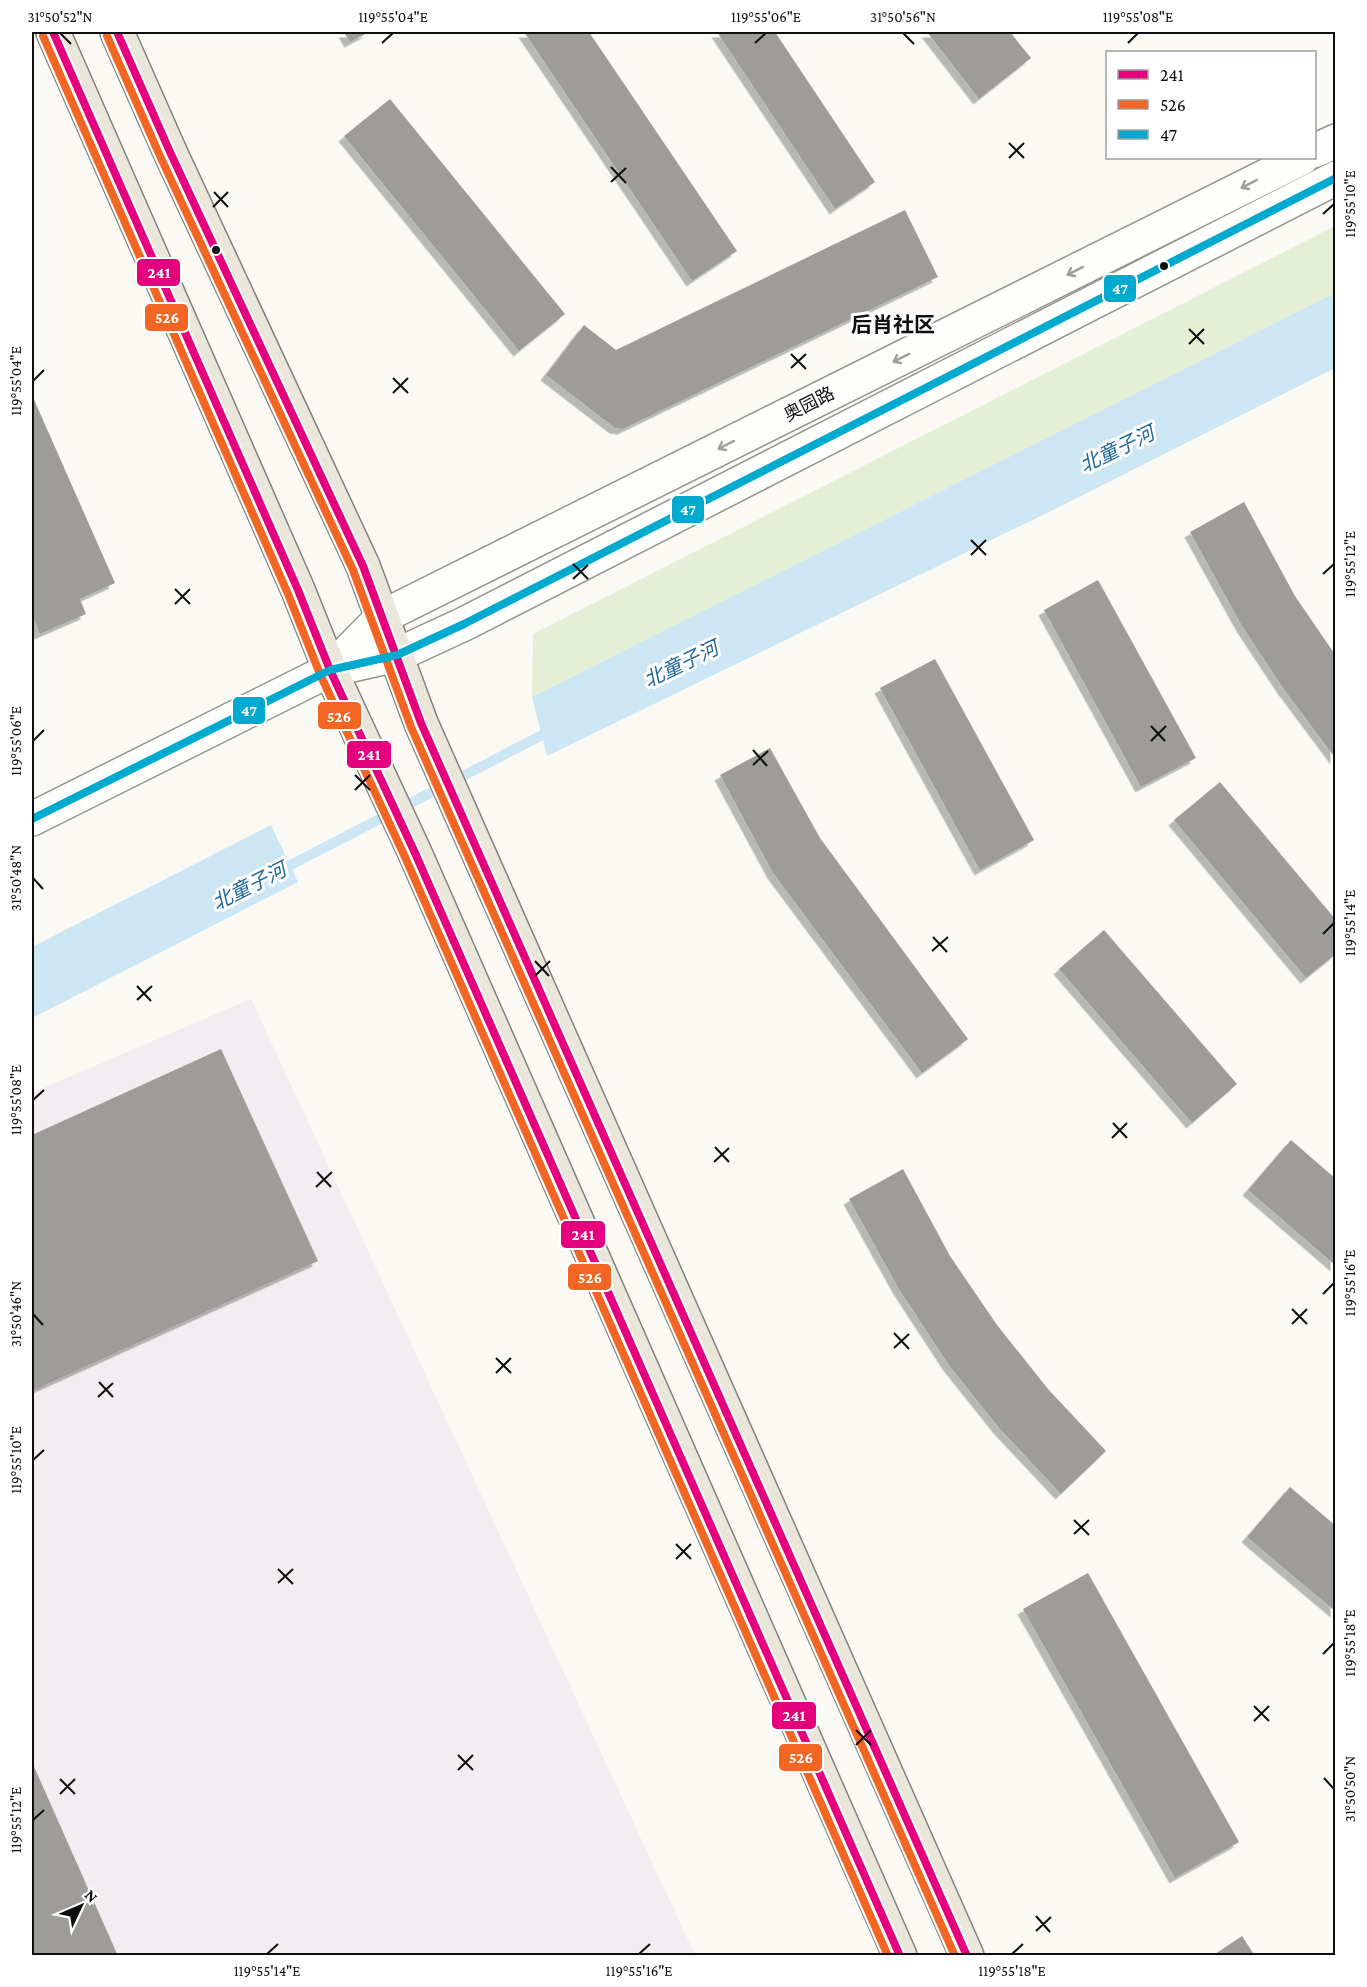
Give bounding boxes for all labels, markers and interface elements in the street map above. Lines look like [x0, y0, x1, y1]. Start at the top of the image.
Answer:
text: 31°50'52"N [28, 9, 93, 25]
text: 119°55'04"E [358, 9, 428, 25]
text: 119°55'06"E [731, 9, 801, 25]
text: 31°50'56"N [870, 9, 936, 25]
text: 119°55'08"E [1103, 9, 1173, 25]
legend [1106, 51, 1316, 159]
text: 241 [1160, 65, 1184, 85]
text: 526 [1160, 95, 1186, 115]
text: 47 [1160, 125, 1177, 145]
text: 119°55'10"E [1342, 170, 1358, 238]
one-way arrow [1241, 178, 1259, 190]
unlabelled marker [210, 244, 222, 256]
line badge: 241 [136, 258, 181, 287]
unlabelled marker [1158, 260, 1170, 272]
text: 241 [148, 264, 170, 281]
one-way arrow [1067, 265, 1084, 277]
line badge: 47 [1103, 274, 1137, 303]
text: 47 [1112, 280, 1128, 297]
line badge: 526 [144, 303, 189, 332]
text: 526 [155, 309, 179, 326]
district label: 后肖社区 [851, 313, 935, 337]
text: 119°55'04"E [8, 346, 24, 416]
one-way arrow [892, 353, 910, 364]
street label: 奥园路 [780, 383, 838, 425]
water label: 北童子河 [1076, 420, 1161, 476]
one-way arrow [718, 440, 736, 452]
line badge: 47 [671, 495, 705, 524]
text: 47 [680, 501, 696, 518]
text: 119°55'12"E [1342, 531, 1358, 597]
water label: 北童子河 [640, 635, 725, 691]
line badge: 47 [232, 696, 266, 725]
line badge: 526 [317, 701, 362, 730]
text: 47 [241, 702, 257, 719]
text: 119°55'06"E [8, 706, 24, 776]
text: 526 [327, 708, 351, 725]
line badge: 241 [346, 740, 392, 769]
text: 241 [358, 746, 380, 763]
text: 31°50'48"N [8, 845, 24, 911]
water label: 北童子河 [208, 856, 293, 914]
text: 119°55'14"E [1342, 890, 1358, 956]
text: 119°55'08"E [8, 1065, 24, 1135]
line badge: 241 [560, 1220, 606, 1249]
text: 241 [572, 1226, 594, 1243]
text: 119°55'16"E [1342, 1250, 1358, 1316]
line badge: 526 [567, 1263, 612, 1291]
text: 526 [578, 1269, 602, 1286]
text: 31°50'46"N [8, 1281, 24, 1347]
text: 119°55'10"E [8, 1426, 24, 1494]
text: 119°55'18"E [1342, 1609, 1358, 1677]
line badge: 241 [771, 1701, 817, 1730]
text: 241 [783, 1707, 805, 1724]
line badge: 526 [778, 1743, 823, 1772]
text: 526 [789, 1749, 813, 1766]
text: 31°50'50"N [1342, 1756, 1358, 1822]
text: 119°55'12"E [8, 1787, 24, 1853]
north arrow [51, 1876, 111, 1936]
text: N [82, 1886, 101, 1906]
text: 119°55'14"E [234, 1963, 300, 1979]
text: 119°55'16"E [606, 1963, 672, 1979]
text: 119°55'18"E [978, 1963, 1046, 1979]

